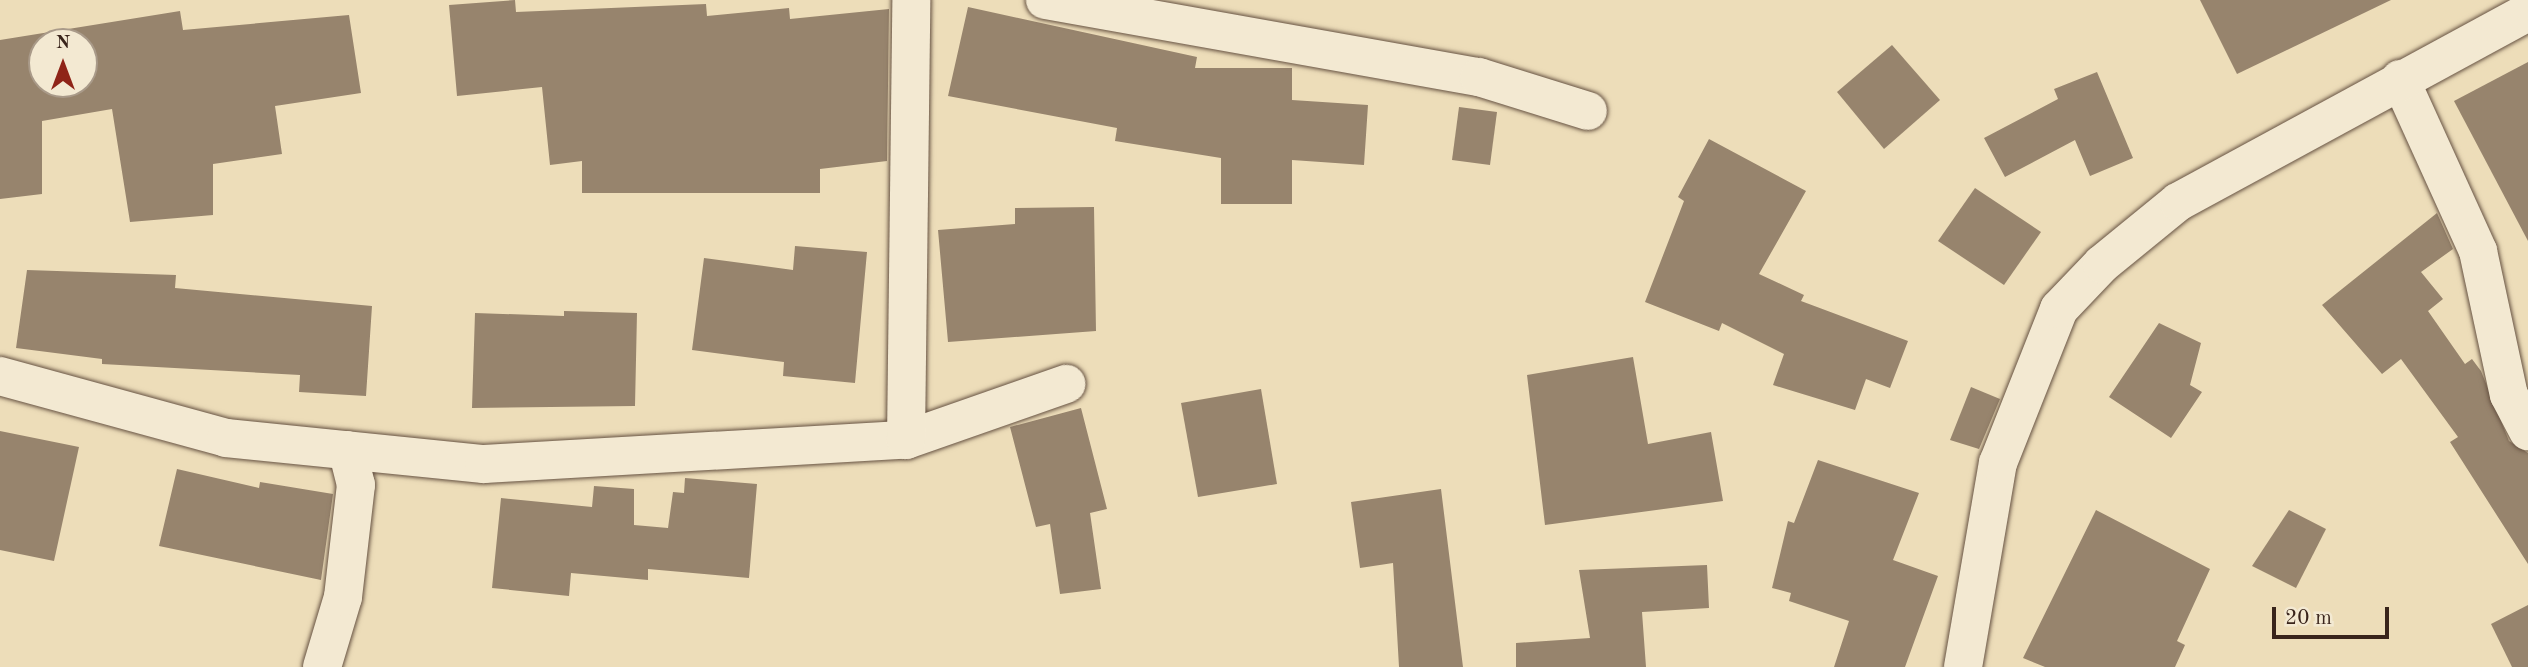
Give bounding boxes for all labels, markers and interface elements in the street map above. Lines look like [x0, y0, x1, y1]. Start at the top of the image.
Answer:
north arrow [28, 28, 98, 98]
text: N [56, 34, 70, 53]
scale bar [2276, 594, 2393, 638]
text: 20 m [2285, 608, 2332, 629]

